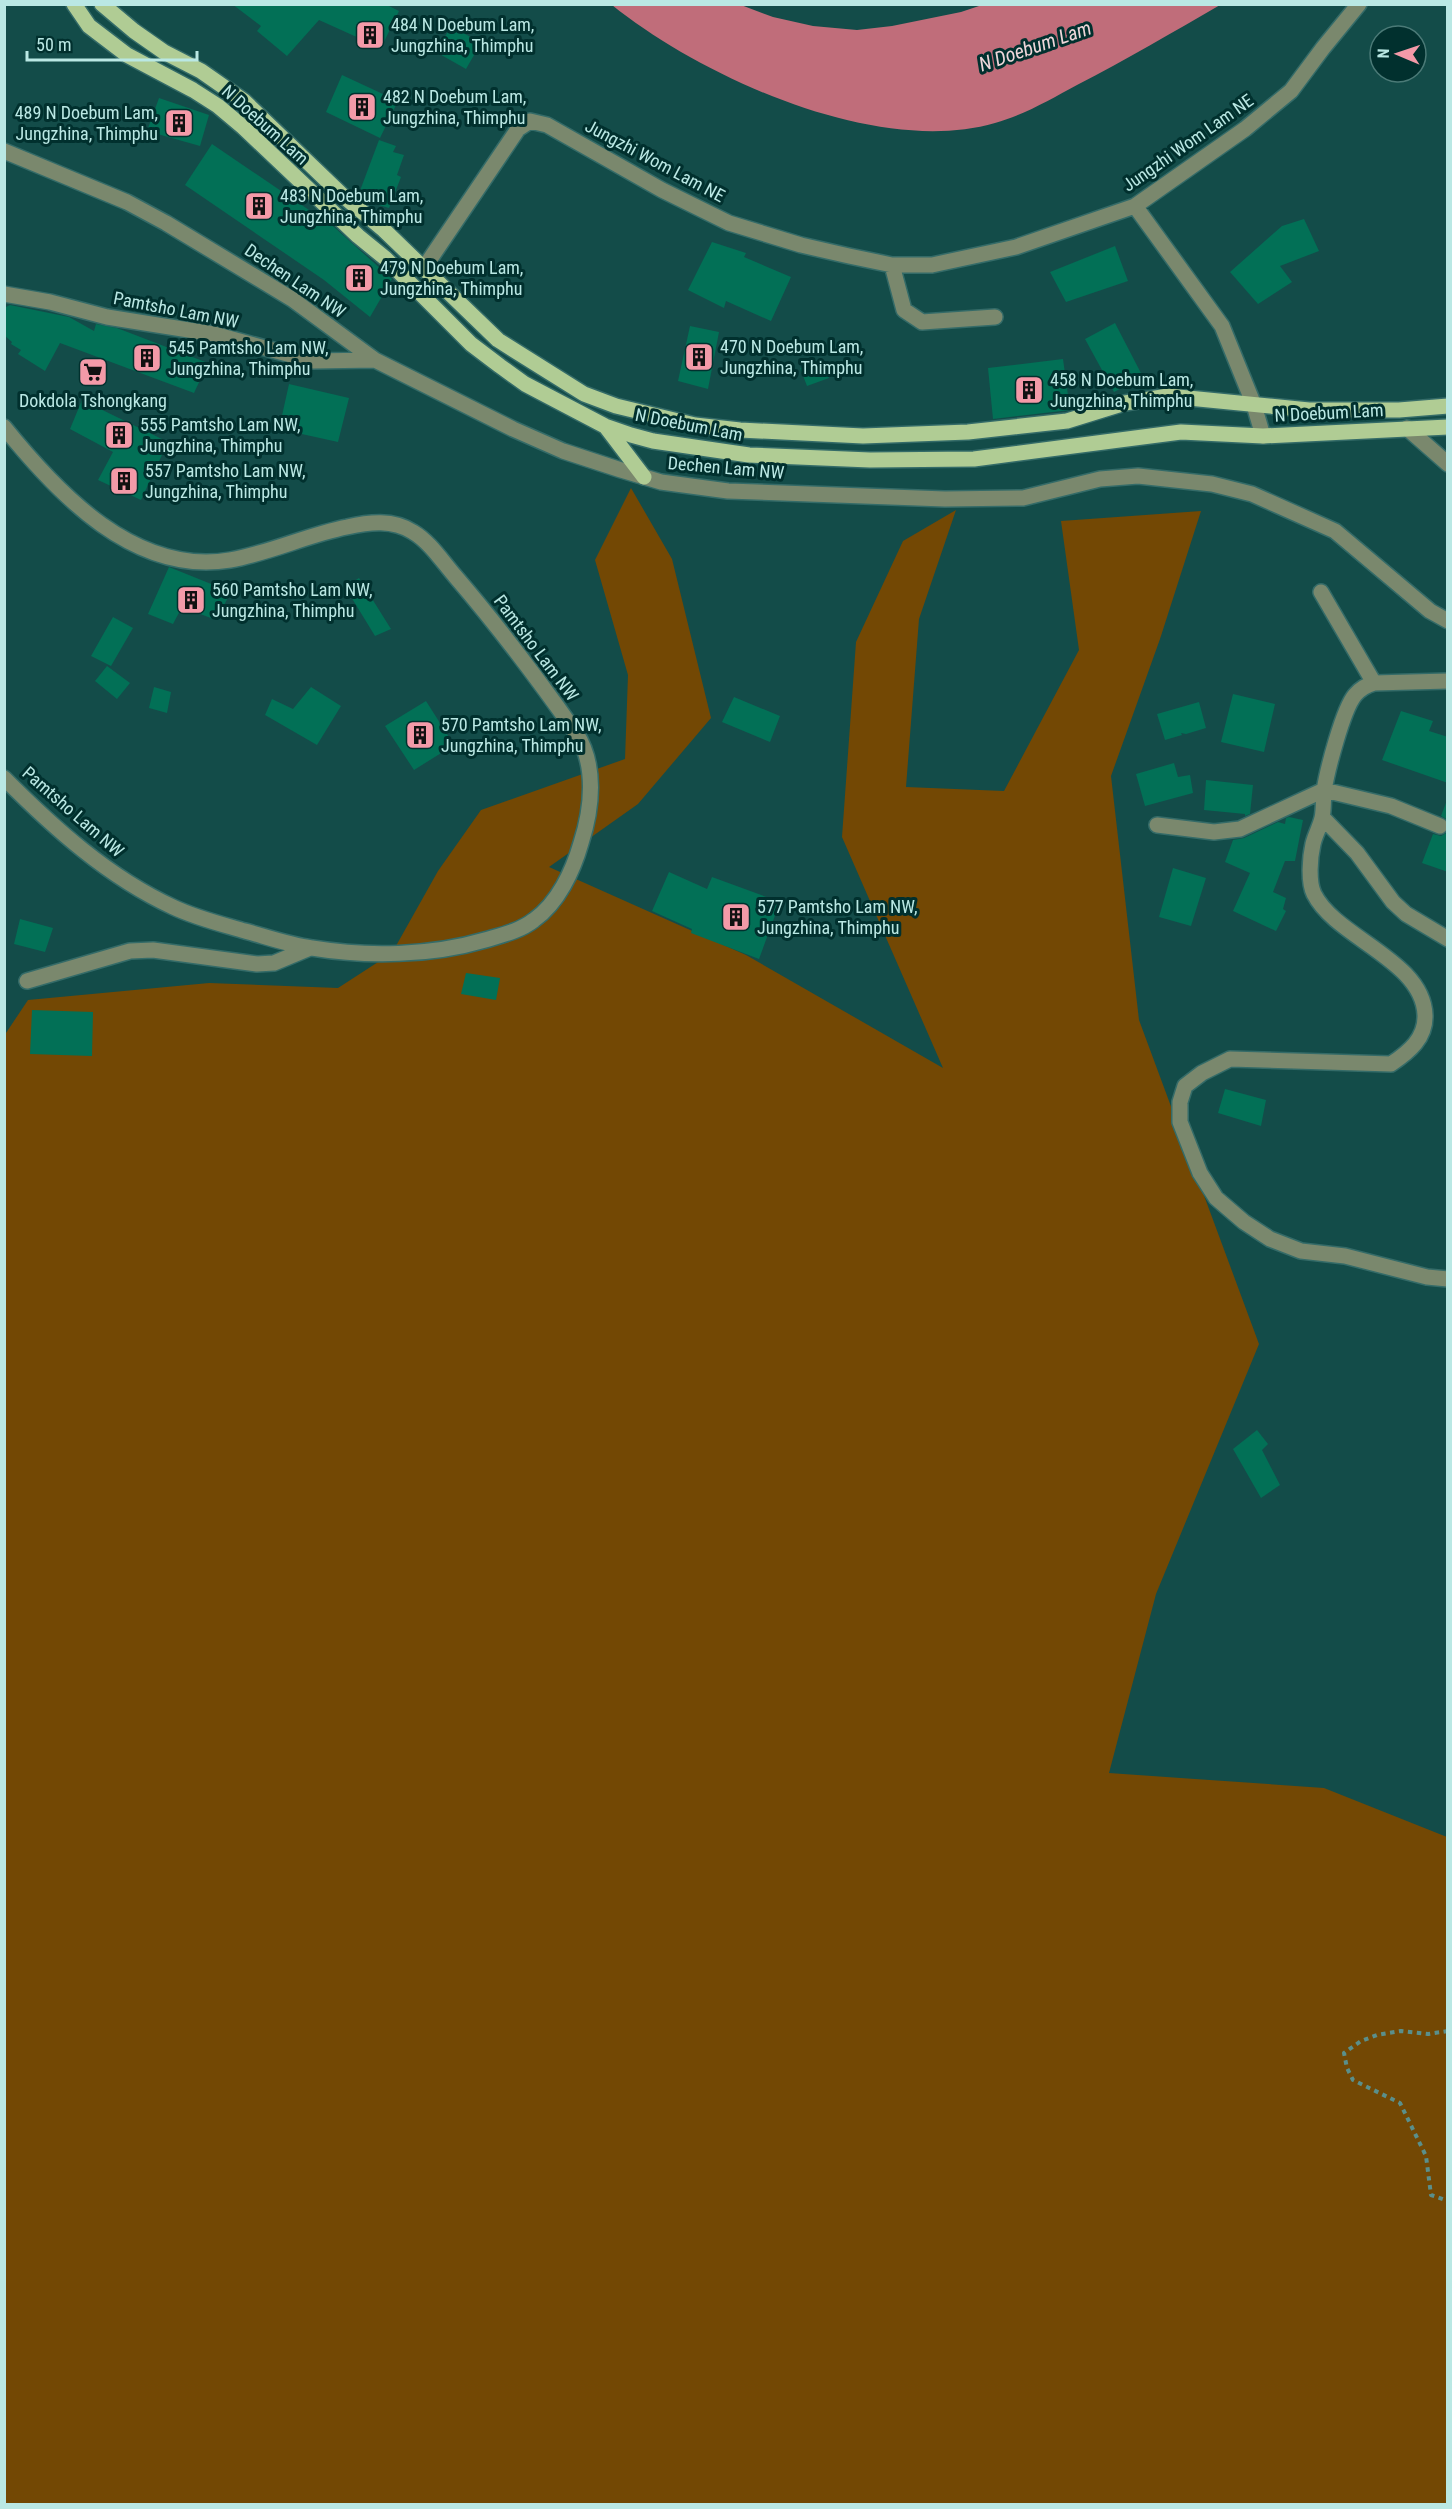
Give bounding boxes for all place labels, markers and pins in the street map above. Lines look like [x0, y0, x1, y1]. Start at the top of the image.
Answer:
place label: 484 N Doebum Lam, Jungzhina, Thimphu [391, 14, 534, 56]
building icon: 484 N Doebum Lam, Jungzhina, Thimphu [354, 19, 386, 51]
place label: 482 N Doebum Lam, Jungzhina, Thimphu [383, 86, 526, 128]
building icon: 482 N Doebum Lam, Jungzhina, Thimphu [346, 91, 378, 123]
place label: 489 N Doebum Lam, Jungzhina, Thimphu [15, 102, 158, 144]
building icon: 489 N Doebum Lam, Jungzhina, Thimphu [163, 107, 195, 139]
place label: 483 N Doebum Lam, Jungzhina, Thimphu [280, 185, 423, 227]
building icon: 483 N Doebum Lam, Jungzhina, Thimphu [243, 190, 275, 222]
place label: 479 N Doebum Lam, Jungzhina, Thimphu [380, 257, 523, 299]
building icon: 479 N Doebum Lam, Jungzhina, Thimphu [343, 262, 375, 294]
place label: 470 N Doebum Lam, Jungzhina, Thimphu [720, 336, 863, 378]
place label: 545 Pamtsho Lam NW, Jungzhina, Thimphu [168, 337, 328, 379]
building icon: 470 N Doebum Lam, Jungzhina, Thimphu [683, 341, 715, 373]
building icon: 545 Pamtsho Lam NW, Jungzhina, Thimphu [131, 342, 163, 374]
supermarket icon: Dokdola Tshongkang [77, 356, 109, 388]
place label: 458 N Doebum Lam, Jungzhina, Thimphu [1050, 369, 1193, 411]
building icon: 458 N Doebum Lam, Jungzhina, Thimphu [1013, 374, 1045, 406]
place label: Dokdola Tshongkang [19, 390, 167, 411]
place label: 555 Pamtsho Lam NW, Jungzhina, Thimphu [140, 414, 300, 456]
building icon: 555 Pamtsho Lam NW, Jungzhina, Thimphu [103, 419, 135, 451]
place label: 557 Pamtsho Lam NW, Jungzhina, Thimphu [145, 460, 305, 502]
building icon: 557 Pamtsho Lam NW, Jungzhina, Thimphu [108, 465, 140, 497]
place label: 560 Pamtsho Lam NW, Jungzhina, Thimphu [212, 579, 372, 621]
building icon: 560 Pamtsho Lam NW, Jungzhina, Thimphu [175, 584, 207, 616]
place label: 570 Pamtsho Lam NW, Jungzhina, Thimphu [441, 714, 601, 756]
building icon: 570 Pamtsho Lam NW, Jungzhina, Thimphu [404, 719, 436, 751]
place label: 577 Pamtsho Lam NW, Jungzhina, Thimphu [757, 896, 917, 938]
building icon: 577 Pamtsho Lam NW, Jungzhina, Thimphu [720, 901, 752, 933]

